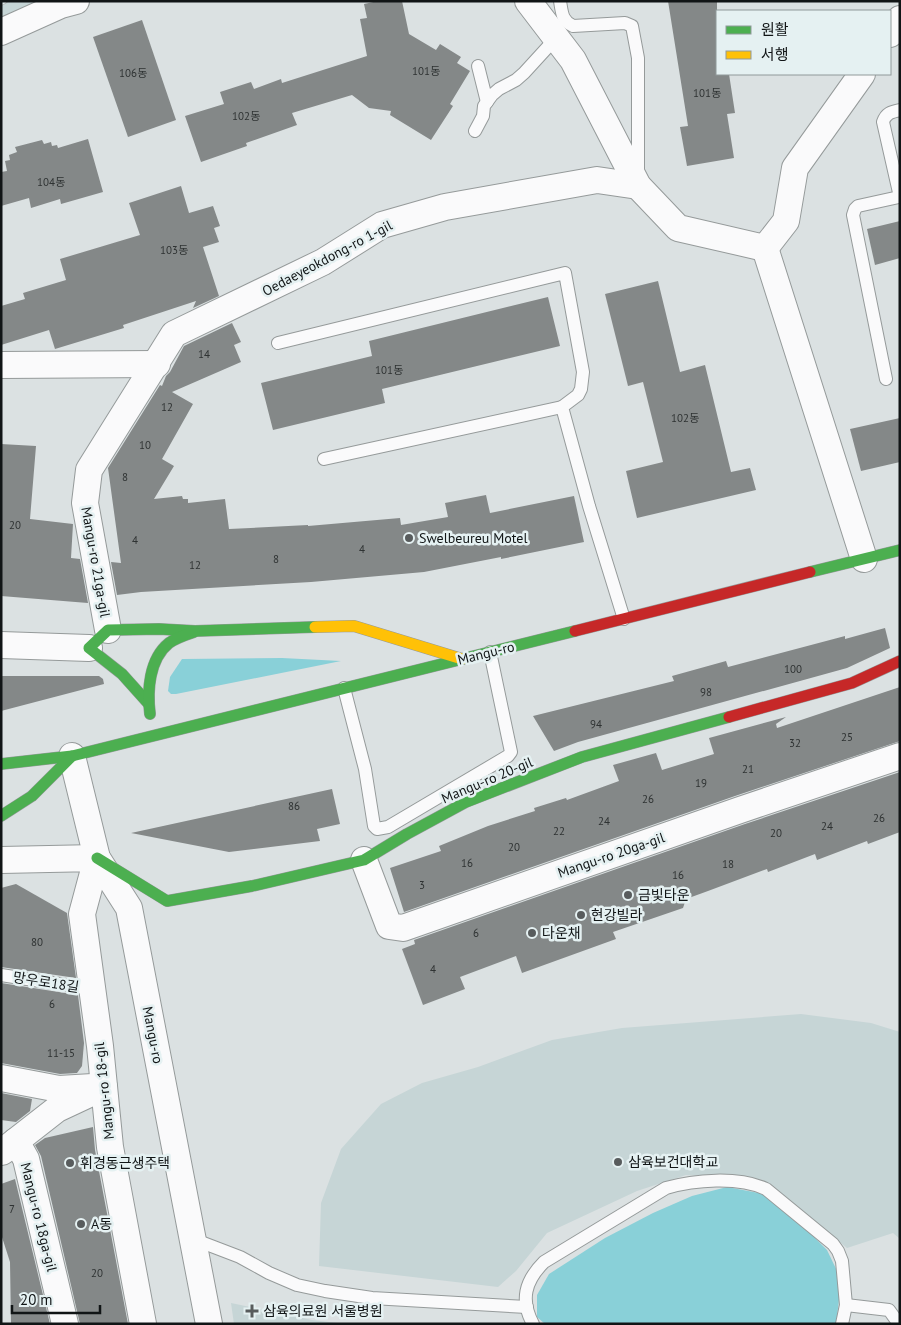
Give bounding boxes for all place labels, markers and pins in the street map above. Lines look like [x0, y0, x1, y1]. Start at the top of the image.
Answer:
place label: Swelbeureu Motel [419, 529, 528, 547]
marker: Swelbeureu Motel [403, 532, 415, 544]
place label: 금빛타운 [638, 886, 690, 904]
marker: 금빛타운 [622, 889, 634, 901]
place label: 현강빌라 [591, 906, 643, 924]
marker: 현강빌라 [575, 909, 587, 921]
place label: 다운채 [542, 924, 581, 942]
marker: 다운채 [526, 927, 538, 939]
place label: 삼육보건대학교 [628, 1153, 718, 1171]
place label: 휘경동근생주택 [80, 1154, 170, 1172]
marker: 삼육보건대학교 [612, 1156, 624, 1168]
marker: 휘경동근생주택 [64, 1157, 76, 1169]
place label: A동 [91, 1215, 112, 1233]
marker: A동 [75, 1218, 87, 1230]
place label: 삼육의료원 서울병원 [263, 1302, 383, 1320]
marker: 삼육의료원 서울병원 [245, 1304, 259, 1318]

